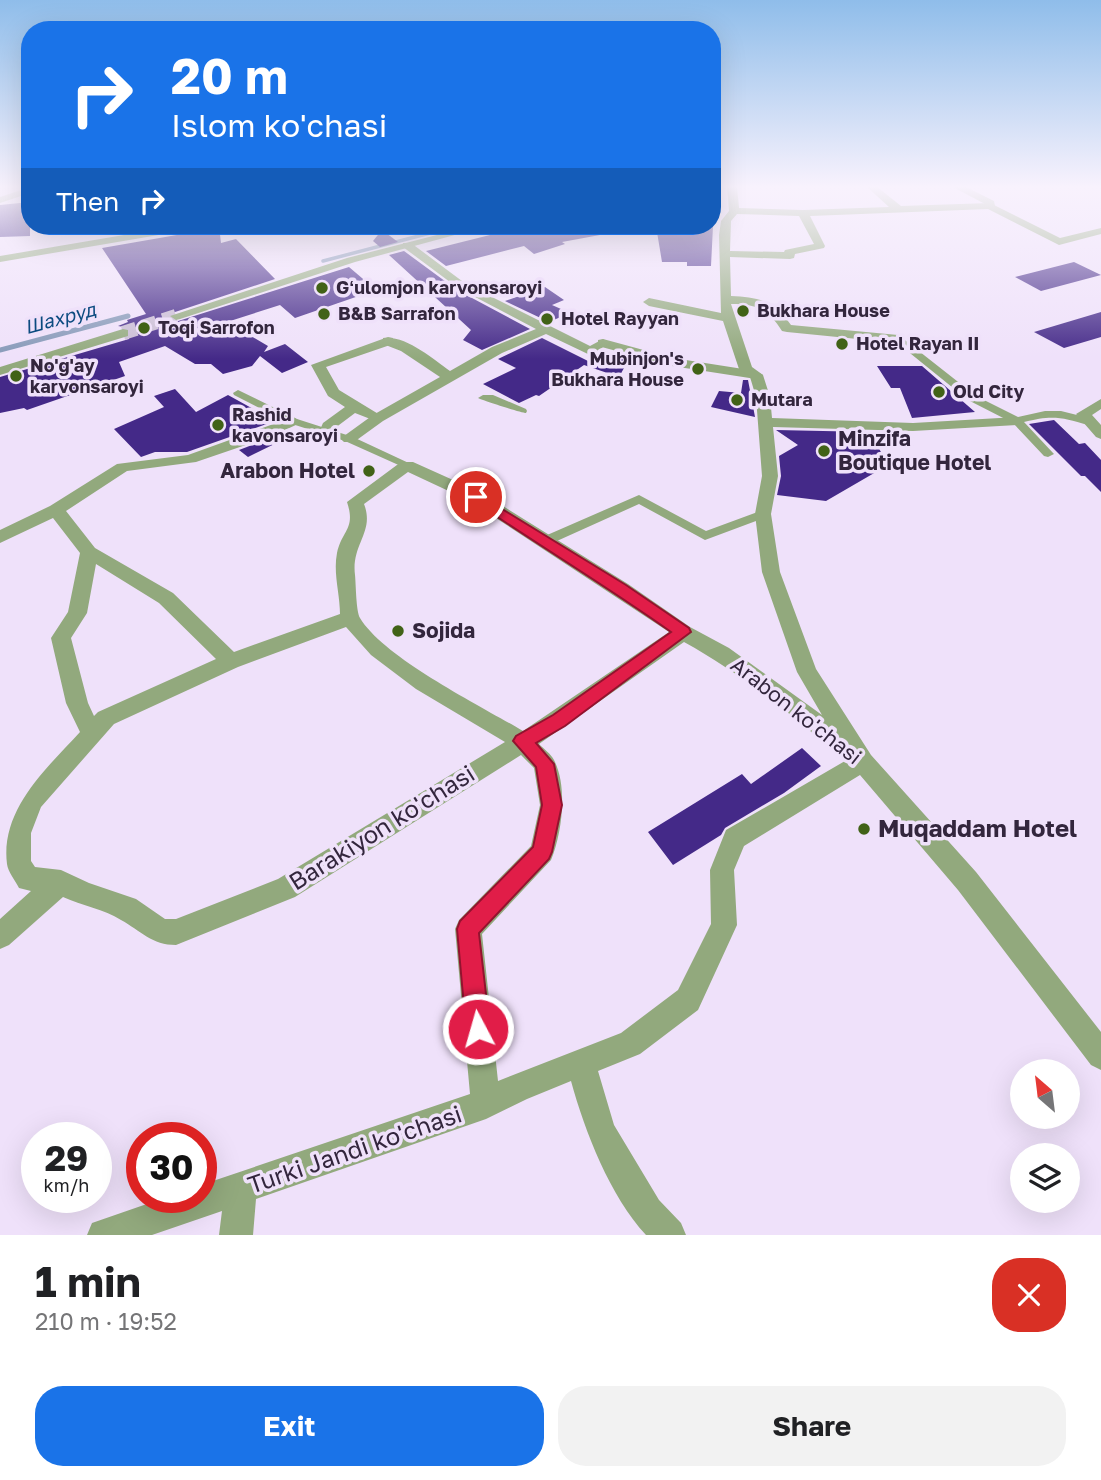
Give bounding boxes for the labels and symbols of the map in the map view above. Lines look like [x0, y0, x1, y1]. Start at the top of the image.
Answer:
place label: Gʻulomjon karvonsaroyi [336, 276, 542, 298]
marker: Gʻulomjon karvonsaroyi [314, 280, 330, 296]
water label: Шахруд [22, 297, 99, 338]
place label: Bukhara House [757, 299, 890, 321]
place label: B&B Sarrafon [338, 302, 456, 324]
marker: Bukhara House [735, 303, 751, 319]
marker: B&B Sarrafon [316, 306, 332, 322]
place label: Hotel Rayyan [561, 307, 679, 329]
marker: Hotel Rayyan [539, 311, 555, 327]
place label: Toqi Sarrofon [158, 316, 275, 338]
marker: Toqi Sarrofon [136, 320, 152, 336]
place label: Hotel Rayan II [856, 332, 979, 354]
marker: Hotel Rayan II [834, 336, 850, 352]
place label: Mubinjon's Bukhara House [551, 347, 684, 390]
place label: No'g'ay karvonsaroyi [30, 354, 144, 397]
marker: Mubinjon's Bukhara House [690, 361, 706, 377]
marker: No'g'ay karvonsaroyi [8, 368, 24, 384]
place label: Old City [953, 380, 1024, 402]
marker: Old City [931, 384, 947, 400]
place label: Mutara [751, 388, 813, 410]
marker: Mutara [729, 392, 745, 408]
place label: Rashid kavonsaroyi [232, 403, 338, 446]
marker: Rashid kavonsaroyi [210, 417, 226, 433]
place label: Minzifa Boutique Hotel [838, 425, 991, 475]
marker: Minzifa Boutique Hotel [816, 443, 832, 459]
place label: Arabon Hotel [220, 457, 355, 483]
marker: Arabon Hotel [361, 463, 377, 479]
pin [446, 467, 506, 527]
place label: Sojida [412, 617, 475, 643]
marker: Sojida [390, 623, 406, 639]
street label: Arabon ko'chasi [726, 651, 867, 769]
street label: Barakiyon ko'chasi [283, 758, 479, 896]
place label: Muqaddam Hotel [878, 813, 1077, 842]
marker: Muqaddam Hotel [856, 821, 872, 837]
position arrow [441, 992, 515, 1066]
north arrow [1010, 1059, 1080, 1129]
street label: Turki Jandi ko'chasi [244, 1098, 465, 1199]
speed limit sign: 30 [126, 1122, 217, 1213]

